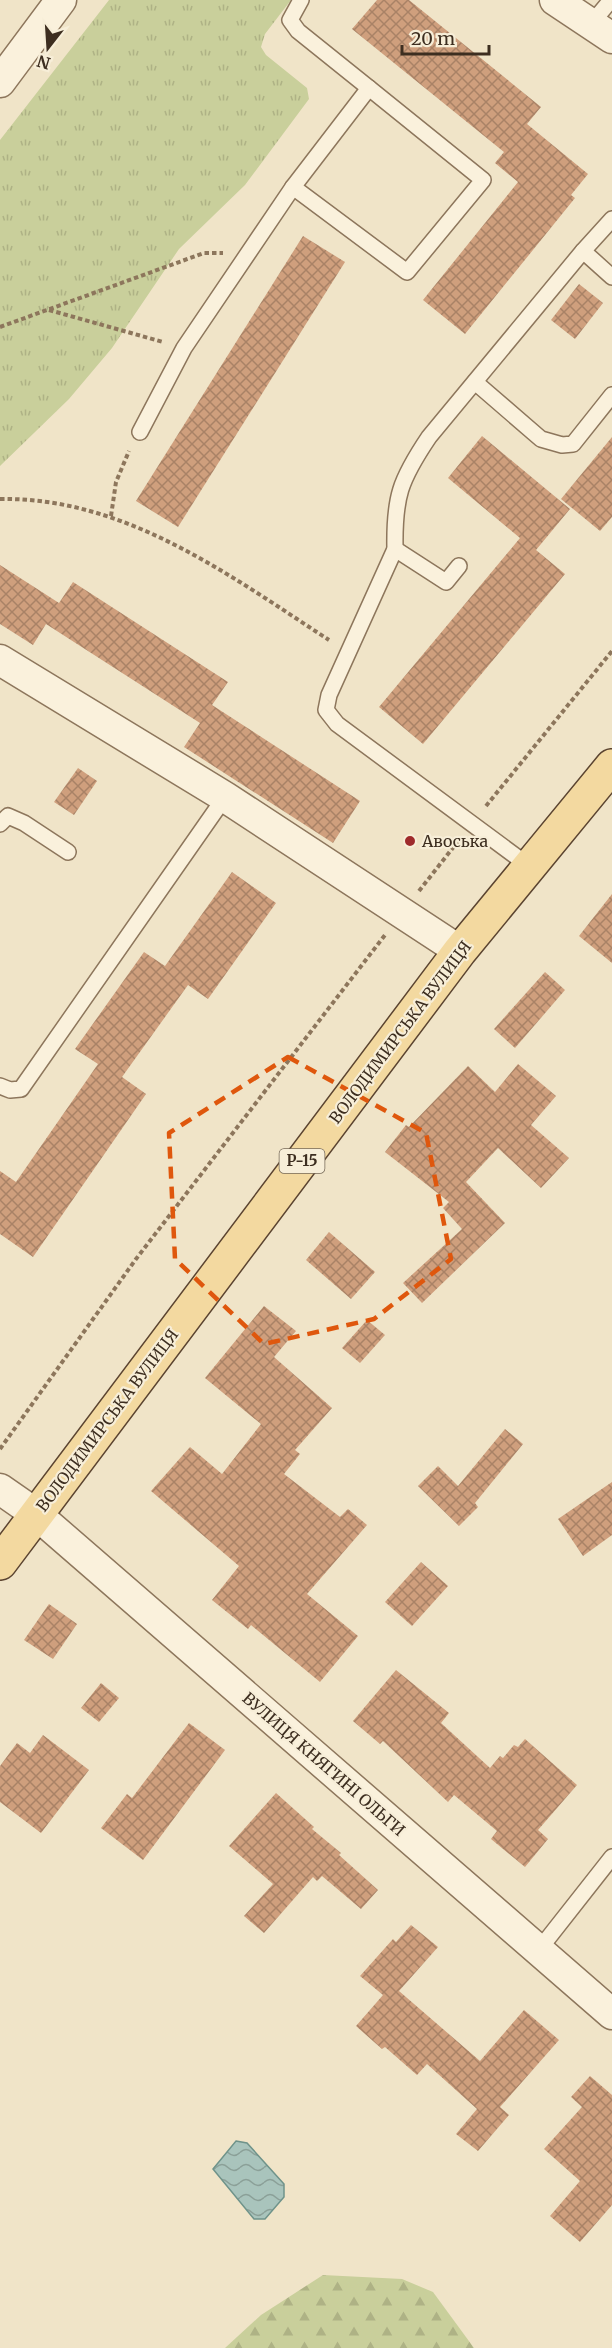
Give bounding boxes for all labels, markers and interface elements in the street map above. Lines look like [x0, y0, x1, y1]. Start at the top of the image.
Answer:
north arrow [18, 18, 78, 78]
scale bar [402, 18, 489, 56]
text: 20 m [411, 27, 455, 50]
text: N [34, 51, 53, 74]
place label: Авоська [421, 831, 489, 851]
marker: Авоська [403, 834, 417, 848]
street label: ВОЛОДИМИРСЬКА ВУЛИЦЯ [325, 937, 475, 1127]
road number: Р-15 [280, 1149, 324, 1173]
street label: ВОЛОДИМИРСЬКА ВУЛИЦЯ [32, 1325, 182, 1515]
street label: ВУЛИЦЯ КНЯГИНІ ОЛЬГИ [239, 1688, 409, 1840]

